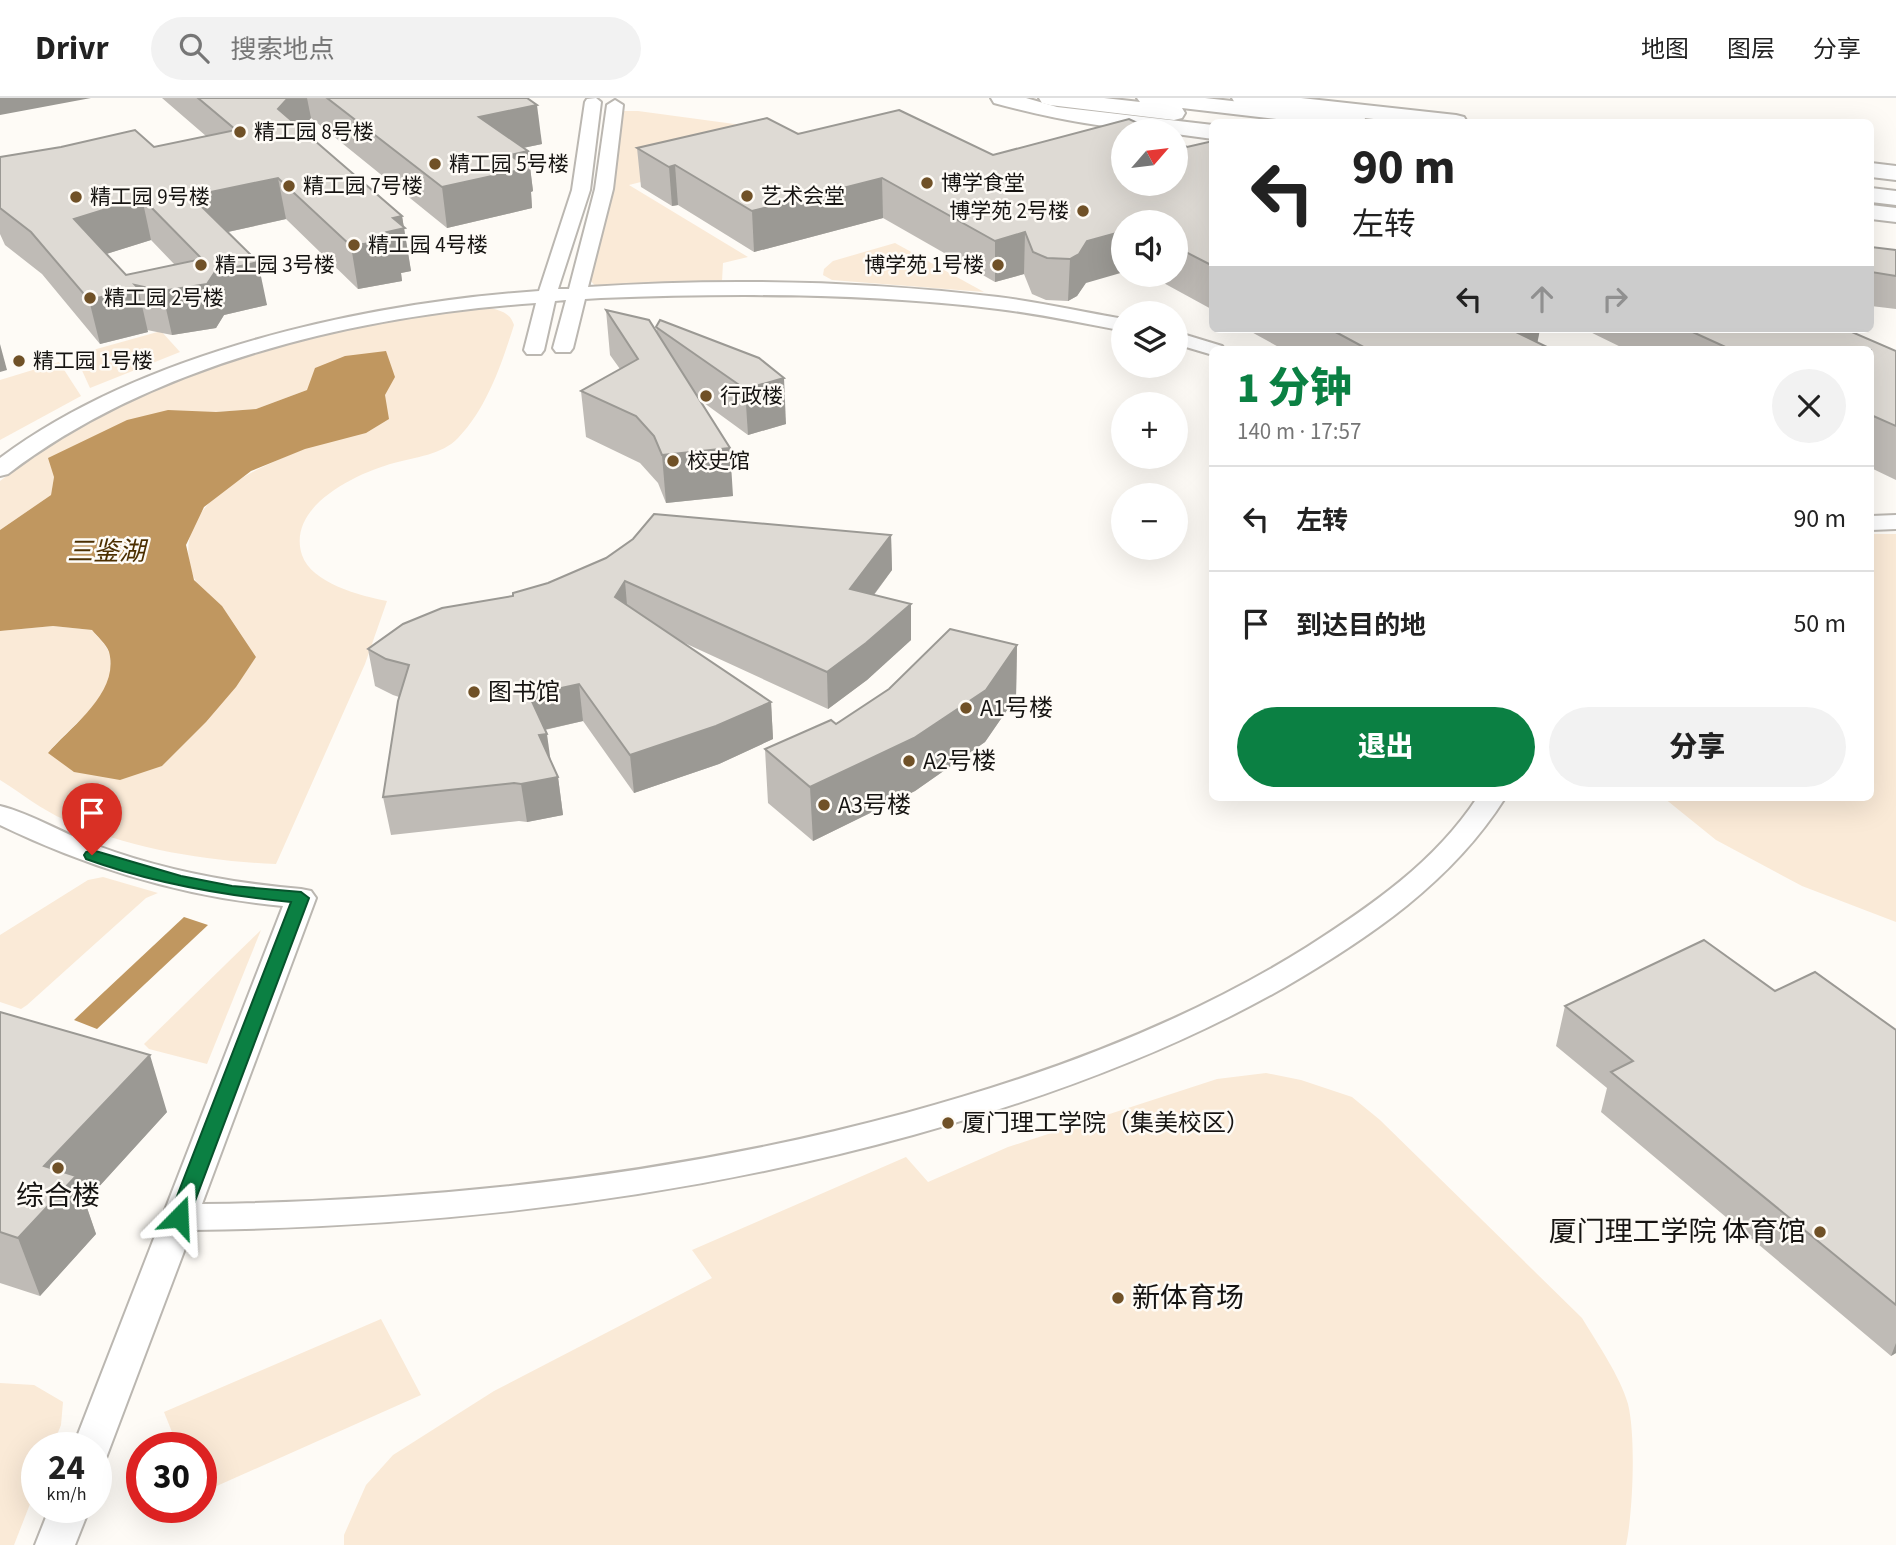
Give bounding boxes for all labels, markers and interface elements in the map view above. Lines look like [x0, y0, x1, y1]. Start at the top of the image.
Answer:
search box [151, 17, 641, 80]
text: Drivr [35, 25, 109, 72]
icon: search [175, 29, 213, 67]
text: 搜索地点 [231, 31, 335, 68]
text: 地图 [1641, 32, 1689, 67]
text: 图层 [1727, 32, 1775, 67]
text: 分享 [1813, 32, 1861, 67]
place label: 精工园 8号楼 [254, 117, 374, 147]
north arrow [1111, 119, 1188, 196]
map controls [1111, 119, 1188, 560]
marker: 精工园 8号楼 [232, 124, 248, 140]
text: 90 m [1352, 133, 1456, 203]
icon: left [1237, 147, 1328, 238]
place label: 精工园 5号楼 [449, 149, 569, 179]
marker: 精工园 5号楼 [427, 156, 443, 172]
place label: 博学食堂 [941, 168, 1025, 198]
place label: 精工园 7号楼 [303, 171, 423, 201]
marker: 博学食堂 [919, 175, 935, 191]
marker: 精工园 7号楼 [281, 178, 297, 194]
place label: 艺术会堂 [761, 181, 845, 211]
place label: 精工园 9号楼 [90, 182, 210, 212]
marker: 艺术会堂 [739, 188, 755, 204]
marker: 精工园 9号楼 [68, 189, 84, 205]
place label: 博学苑 2号楼 [949, 196, 1069, 226]
text: 左转 [1352, 202, 1416, 248]
marker: 博学苑 2号楼 [1075, 203, 1091, 219]
button: sound [1111, 210, 1188, 287]
place label: 精工园 4号楼 [368, 230, 488, 260]
marker: 精工园 4号楼 [346, 237, 362, 253]
place label: 精工园 3号楼 [215, 250, 335, 280]
place label: 博学苑 1号楼 [864, 250, 984, 280]
marker: 精工园 3号楼 [193, 257, 209, 273]
marker: 博学苑 1号楼 [990, 257, 1006, 273]
icon: left [1450, 280, 1488, 318]
icon: ahead [1523, 280, 1561, 318]
icon: right [1596, 280, 1634, 318]
place label: 精工园 2号楼 [104, 283, 224, 313]
marker: 精工园 2号楼 [82, 290, 98, 306]
button: layers [1111, 301, 1188, 378]
place label: 精工园 1号楼 [33, 346, 153, 376]
marker: 精工园 1号楼 [11, 353, 27, 369]
text: 1 分钟 [1237, 359, 1352, 419]
button: close [1772, 369, 1846, 443]
place label: 行政楼 [720, 381, 783, 411]
marker: 行政楼 [698, 388, 714, 404]
button: + [1111, 392, 1188, 469]
text: 140 m · 17:57 [1237, 415, 1361, 448]
place label: 校史馆 [687, 446, 750, 476]
marker: 校史馆 [665, 453, 681, 469]
button: − [1111, 483, 1188, 560]
icon: left [1237, 500, 1275, 538]
text: 90 m [1793, 500, 1846, 537]
text: 左转 [1296, 502, 1348, 539]
water label: 三鉴湖 [67, 533, 149, 570]
icon: arrive [1237, 605, 1275, 643]
text: 50 m [1793, 605, 1846, 642]
text: 到达目的地 [1296, 607, 1426, 644]
place label: 图书馆 [488, 675, 560, 710]
marker: 图书馆 [466, 684, 482, 700]
place label: A1号楼 [980, 691, 1053, 726]
marker: A1号楼 [958, 700, 974, 716]
button: 退出 [1237, 707, 1535, 787]
button: 分享 [1549, 707, 1846, 787]
place label: A2号楼 [923, 744, 996, 779]
marker: A2号楼 [901, 753, 917, 769]
pin [62, 783, 122, 855]
place label: A3号楼 [838, 788, 911, 823]
icon: arrive [73, 794, 111, 832]
marker: A3号楼 [816, 797, 832, 813]
place label: 厦门理工学院（集美校区） [962, 1106, 1250, 1141]
marker: 厦门理工学院（集美校区） [940, 1115, 956, 1131]
marker: 综合楼 [50, 1160, 66, 1176]
place label: 综合楼 [16, 1176, 100, 1216]
position arrow [142, 1180, 216, 1254]
place label: 厦门理工学院 体育馆 [1548, 1212, 1806, 1252]
marker: 厦门理工学院 体育馆 [1812, 1224, 1828, 1240]
place label: 新体育场 [1132, 1278, 1244, 1318]
marker: 新体育场 [1110, 1290, 1126, 1306]
speed limit sign: 30 [126, 1432, 217, 1523]
text: 24 [48, 1443, 85, 1493]
text: km/h [47, 1482, 86, 1507]

